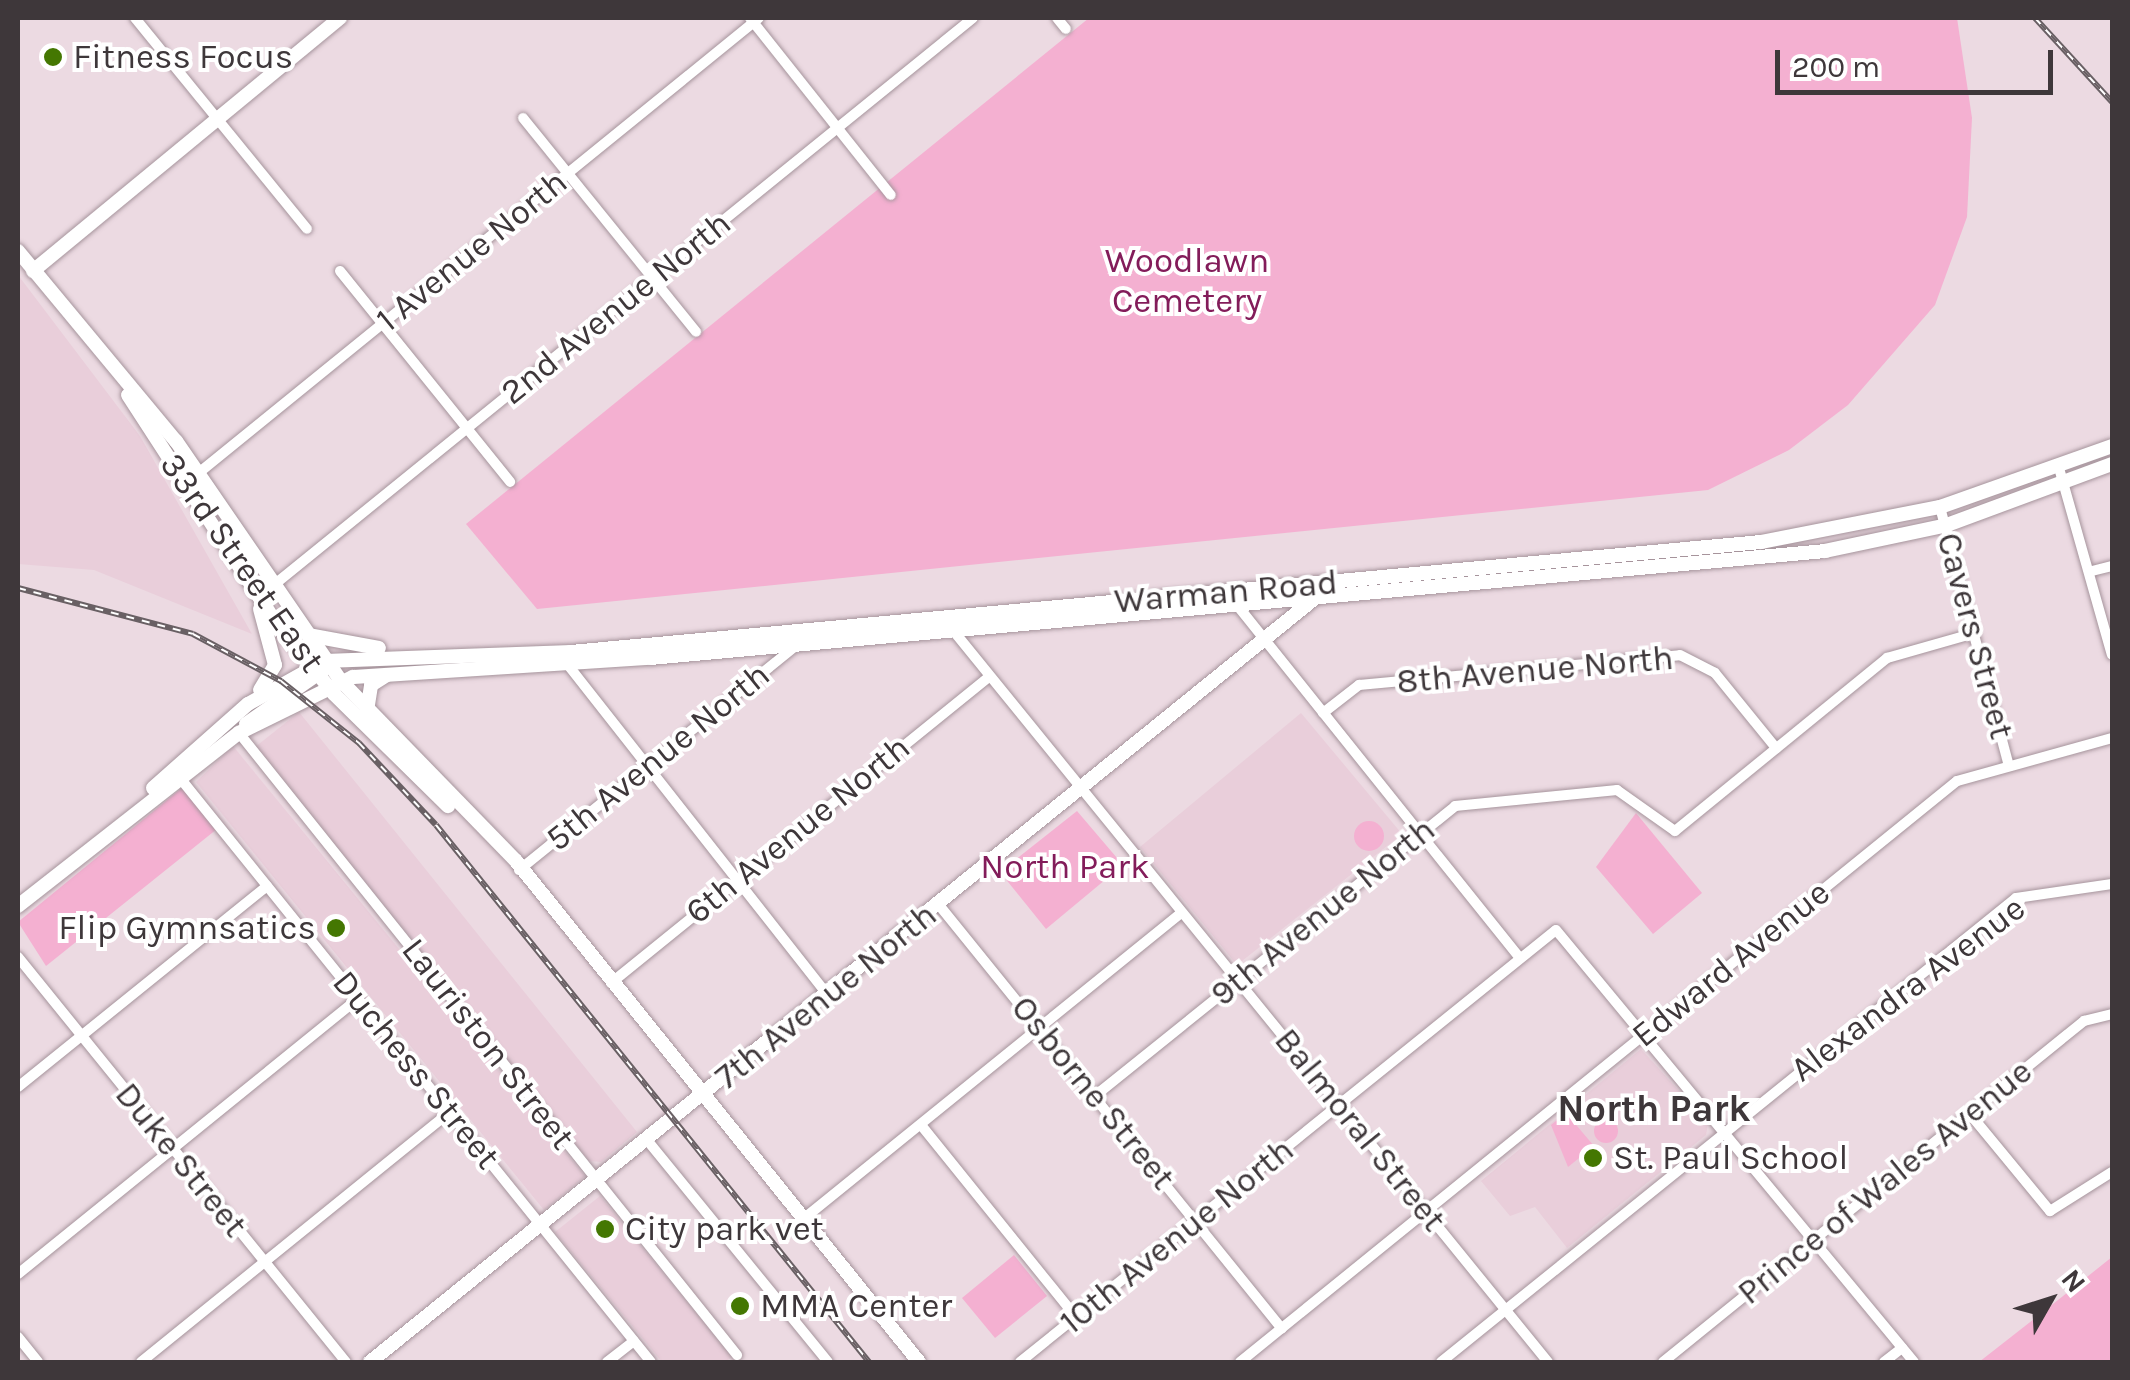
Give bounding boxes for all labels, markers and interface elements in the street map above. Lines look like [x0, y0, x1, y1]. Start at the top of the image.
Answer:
scale bar [1780, 30, 2058, 92]
place label: Fitness Focus [73, 36, 293, 78]
marker: Fitness Focus [42, 46, 64, 68]
text: 200 m [1792, 49, 1880, 85]
street label: 1 Avenue North [368, 161, 576, 341]
street label: 2nd Avenue North [492, 202, 740, 414]
park label: Woodlawn Cemetery [1105, 240, 1269, 322]
street label: 33rd Street East [151, 445, 333, 681]
street label: Cavers Street [1927, 528, 2023, 744]
street label: Warman Road [1113, 561, 1339, 623]
street label: 8th Avenue North [1395, 637, 1675, 703]
street label: 5th Avenue North [538, 654, 778, 860]
street label: 6th Avenue North [677, 727, 919, 933]
street label: 9th Avenue North [1202, 809, 1444, 1015]
park label: North Park [980, 846, 1150, 888]
street label: Edward Avenue [1624, 872, 1838, 1056]
street label: Alexandra Avenue [1783, 887, 2033, 1091]
street label: 7th Avenue North [707, 894, 945, 1098]
place label: Flip Gymnsatics [58, 907, 316, 949]
marker: Flip Gymnsatics [325, 917, 347, 939]
street label: Lauriston Street [393, 930, 583, 1158]
street label: Duchess Street [323, 963, 509, 1177]
street label: Osborne Street [1002, 988, 1184, 1198]
street label: Balmoral Street [1265, 1020, 1455, 1240]
street label: Prince of Wales Avenue [1729, 1050, 2041, 1314]
street label: Duke Street [106, 1074, 256, 1246]
district label: North Park [1557, 1086, 1751, 1132]
street label: 10th Avenue North [1052, 1129, 1302, 1343]
place label: St. Paul School [1613, 1137, 1848, 1179]
marker: St. Paul School [1582, 1147, 1604, 1169]
place label: City park vet [625, 1208, 824, 1250]
marker: City park vet [594, 1218, 616, 1240]
north arrow [2000, 1250, 2100, 1350]
text: N [2055, 1263, 2093, 1299]
place label: MMA Center [760, 1285, 952, 1327]
marker: MMA Center [729, 1295, 751, 1317]

